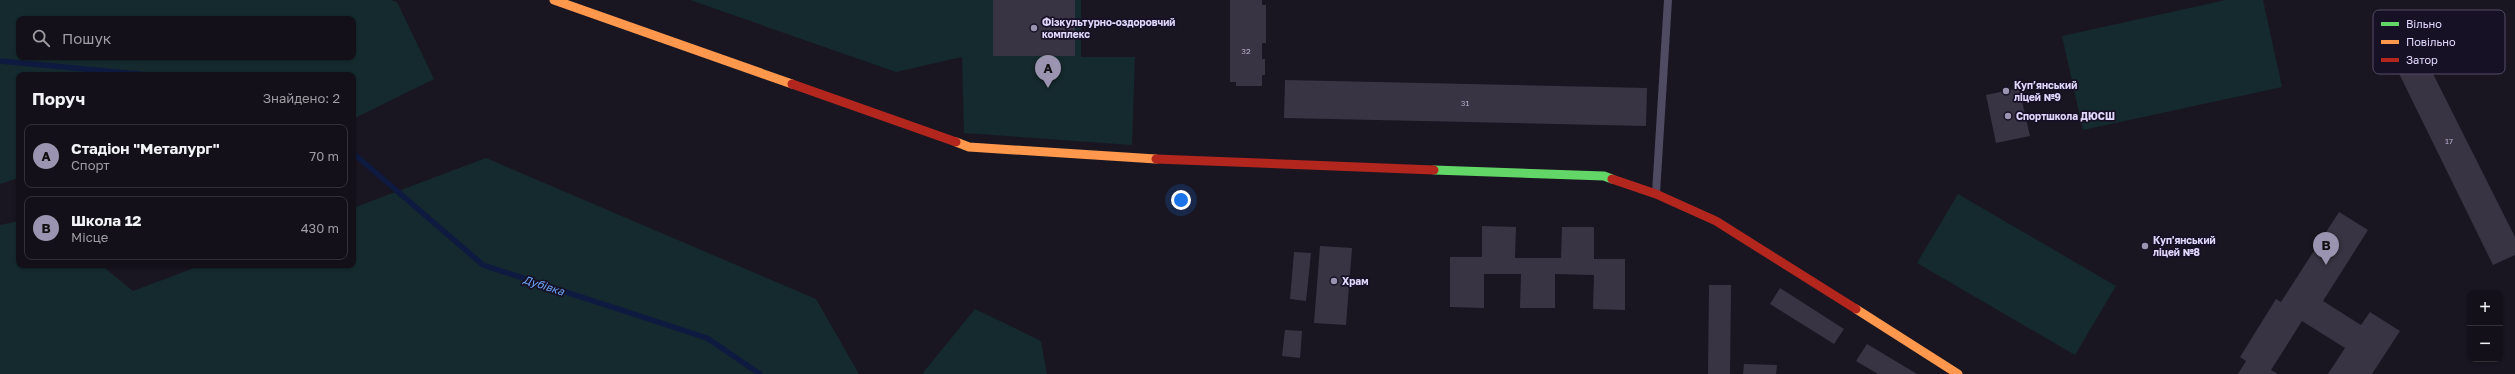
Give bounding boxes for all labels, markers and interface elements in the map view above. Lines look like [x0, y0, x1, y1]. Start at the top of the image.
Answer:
legend [2373, 10, 2505, 74]
search box [16, 16, 356, 60]
place label: Фізкультурно-оздоровчий комплекс [1042, 16, 1175, 40]
text: Вільно [2406, 17, 2442, 30]
marker: Фізкультурно-оздоровчий комплекс [1029, 23, 1039, 33]
icon: search [30, 27, 52, 49]
text: Пошук [62, 29, 111, 47]
text: Повільно [2406, 35, 2456, 48]
house number: 32 [1241, 46, 1251, 56]
text: Затор [2406, 53, 2438, 66]
pin: A [1035, 55, 1061, 88]
place label: Куп’янський ліцей №9 [2014, 79, 2077, 103]
marker: Куп’янський ліцей №9 [2001, 86, 2011, 96]
text: Поруч [32, 88, 85, 109]
text: Знайдено: 2 [263, 90, 340, 106]
house number: 31 [1461, 98, 1469, 108]
place label: Спортшкола ДЮСШ [2016, 110, 2115, 122]
marker: Спортшкола ДЮСШ [2003, 111, 2013, 121]
house number: 17 [2445, 136, 2453, 146]
text: Стадіон "Металург" [71, 139, 220, 157]
text: A [41, 148, 51, 164]
text: 70 m [309, 148, 339, 164]
text: Спорт [71, 157, 110, 173]
your location [1171, 190, 1191, 210]
text: Школа 12 [71, 211, 142, 229]
text: B [41, 220, 51, 236]
text: 430 m [301, 220, 339, 236]
text: Місце [71, 229, 108, 245]
pin: B [2313, 232, 2339, 265]
place label: Куп'янський ліцей №8 [2153, 234, 2216, 258]
marker: Куп'янський ліцей №8 [2140, 241, 2150, 251]
water label: Дубівка [521, 272, 567, 299]
place label: Храм [1342, 275, 1368, 287]
marker: Храм [1329, 276, 1339, 286]
map controls [2467, 290, 2503, 362]
button: + [2467, 290, 2503, 326]
button: − [2467, 326, 2503, 362]

